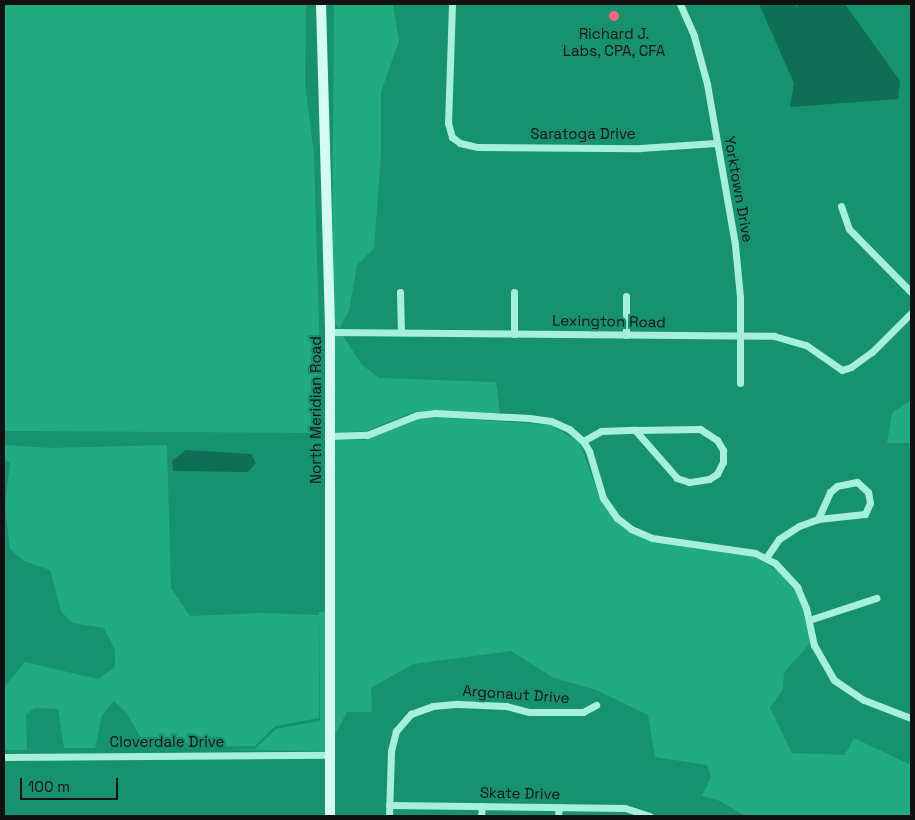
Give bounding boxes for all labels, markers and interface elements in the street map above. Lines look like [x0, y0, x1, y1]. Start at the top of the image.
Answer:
marker: Richard J. Labs, CPA, CFA [608, 10, 620, 22]
place label: Richard J. Labs, CPA, CFA [562, 24, 666, 59]
street label: Saratoga Drive [530, 125, 636, 143]
street label: Yorktown Drive [721, 134, 757, 244]
street label: Lexington Road [552, 311, 666, 331]
street label: North Meridian Road [307, 336, 325, 484]
street label: Argonaut Drive [462, 681, 570, 707]
street label: Cloverdale Drive [110, 733, 224, 751]
scale bar [22, 768, 120, 800]
text: 100 m [28, 777, 70, 796]
street label: Skate Drive [480, 783, 560, 803]

